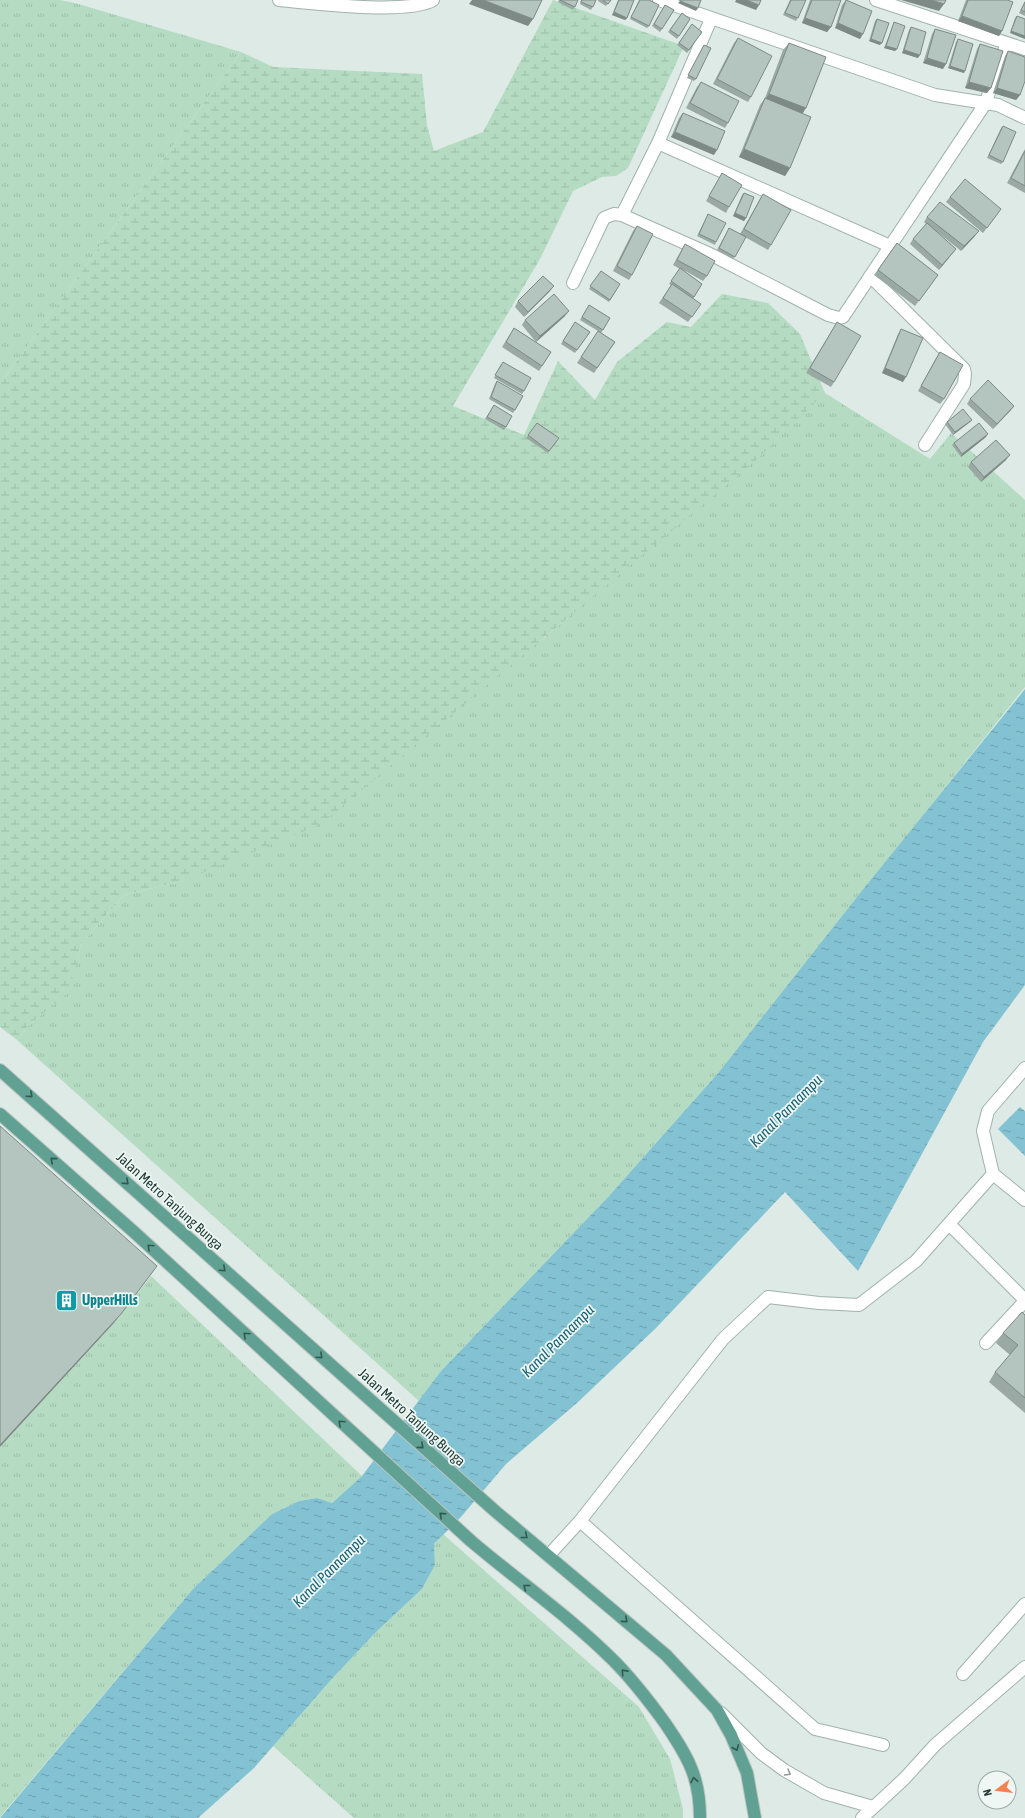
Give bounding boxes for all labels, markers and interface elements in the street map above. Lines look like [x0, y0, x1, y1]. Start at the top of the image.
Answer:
water label: Kanal Pannampu [746, 1071, 825, 1150]
one-way arrow [25, 1090, 33, 1098]
street label: Jalan Metro Tanjung Bunga [113, 1149, 227, 1253]
one-way arrow [50, 1158, 58, 1165]
one-way arrow [122, 1177, 129, 1184]
one-way arrow [147, 1244, 155, 1251]
one-way arrow [218, 1264, 226, 1271]
building icon: UpperHills [53, 1287, 79, 1313]
place label: UpperHills [82, 1292, 138, 1308]
water label: Kanal Pannampu [518, 1301, 597, 1380]
one-way arrow [243, 1332, 251, 1339]
one-way arrow [315, 1351, 323, 1358]
street label: Jalan Metro Tanjung Bunga [355, 1365, 469, 1469]
one-way arrow [338, 1420, 346, 1427]
one-way arrow [416, 1441, 424, 1449]
one-way arrow [439, 1512, 447, 1519]
water label: Kanal Pannampu [289, 1531, 368, 1610]
one-way arrow [521, 1531, 528, 1538]
one-way arrow [523, 1584, 530, 1591]
one-way arrow [620, 1615, 627, 1622]
one-way arrow [621, 1669, 628, 1677]
one-way arrow [731, 1744, 739, 1751]
one-way arrow [784, 1768, 791, 1775]
north arrow [977, 1770, 1017, 1810]
one-way arrow [691, 1776, 699, 1783]
text: N [981, 1788, 994, 1797]

